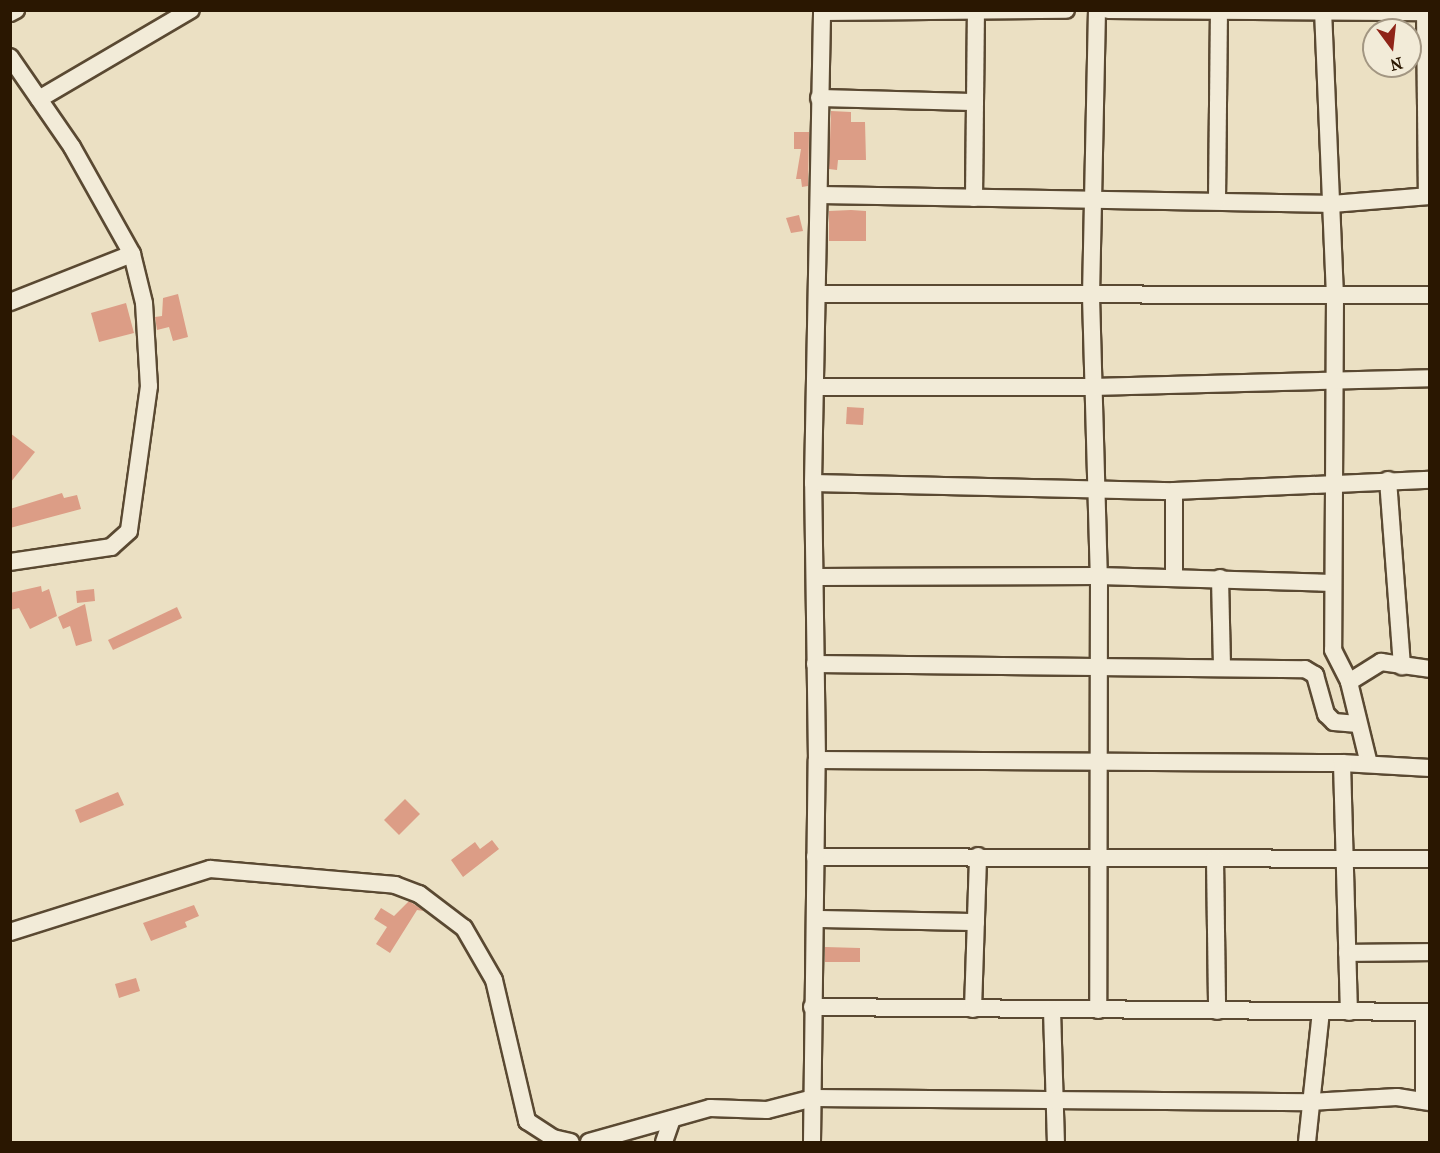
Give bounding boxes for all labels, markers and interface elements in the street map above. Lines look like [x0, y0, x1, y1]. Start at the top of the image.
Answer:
north arrow [1362, 18, 1422, 78]
text: N [1388, 53, 1405, 75]

